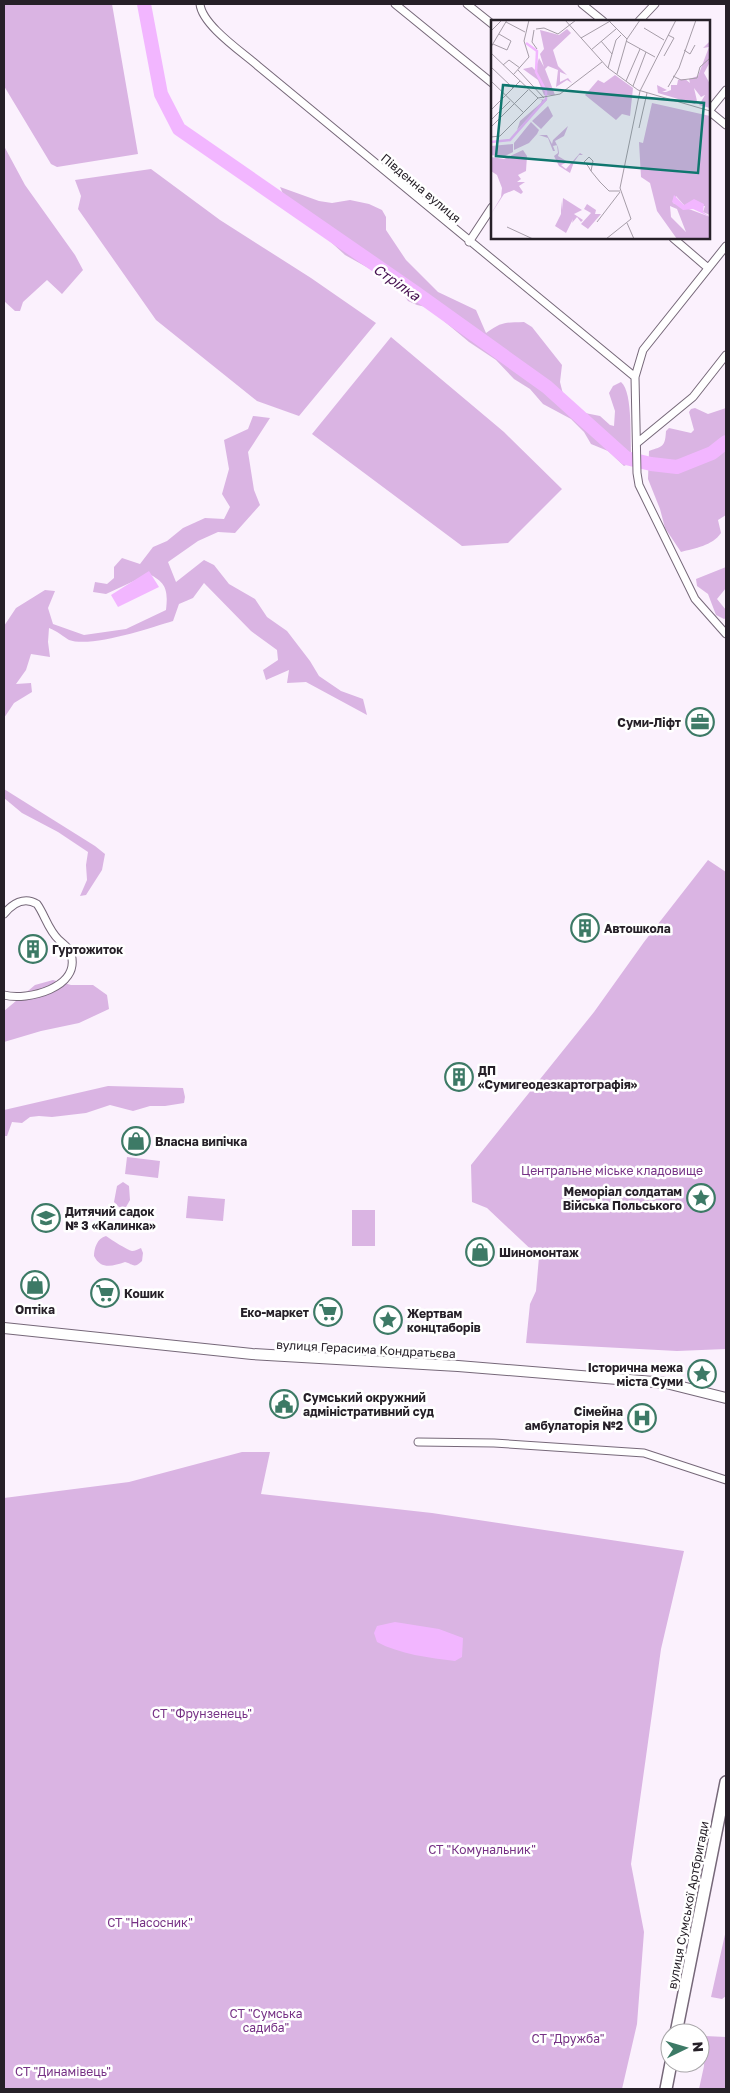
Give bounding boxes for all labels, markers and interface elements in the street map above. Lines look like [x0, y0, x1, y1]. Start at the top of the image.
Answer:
inset map [491, 20, 710, 239]
street label: Південна вулиця [378, 150, 464, 226]
water label: Стрілка [371, 260, 424, 305]
office icon: Суми-Ліфт [685, 707, 715, 737]
place label: Суми-Ліфт [617, 715, 681, 730]
building icon: Автошкола [570, 913, 600, 943]
place label: Автошкола [604, 921, 671, 936]
building icon: Гуртожиток [18, 934, 48, 964]
place label: Гуртожиток [52, 942, 123, 957]
building icon: ДП «Сумигеодезкартографія» [444, 1062, 474, 1092]
place label: ДП «Сумигеодезкартографія» [478, 1063, 638, 1092]
shop icon: Власна випічка [121, 1126, 151, 1156]
place label: Власна випічка [155, 1134, 247, 1149]
park label: Центральне міське кладовище [521, 1163, 703, 1178]
place icon: Меморіал солдатам Війська Польського [686, 1183, 716, 1213]
place label: Меморіал солдатам Війська Польського [563, 1184, 682, 1213]
school or university icon: Дитячий садок № 3 «Калинка» [31, 1203, 61, 1233]
place label: Дитячий садок № 3 «Калинка» [65, 1204, 156, 1233]
shop icon: Шиномонтаж [465, 1237, 495, 1267]
place label: Шиномонтаж [499, 1245, 579, 1260]
shop icon: Оптіка [20, 1270, 50, 1300]
supermarket icon: Кошик [90, 1278, 120, 1308]
place label: Кошик [124, 1286, 164, 1301]
supermarket icon: Еко-маркет [313, 1297, 343, 1327]
place label: Оптіка [15, 1302, 55, 1317]
place label: Еко-маркет [240, 1305, 309, 1320]
place icon: Жертвам концтаборів [373, 1305, 403, 1335]
place label: Жертвам концтаборів [407, 1306, 481, 1335]
street label: вулиця Герасима Кондратьєва [276, 1337, 456, 1361]
place icon: Історична межа міста Суми [687, 1359, 717, 1389]
place label: Історична межа міста Суми [588, 1360, 683, 1389]
public building icon: Сумський окружний адміністративний суд [269, 1389, 299, 1419]
place label: Сумський окружний адміністративний суд [303, 1390, 434, 1419]
hospital icon: Сімейна амбулаторія №2 [627, 1403, 657, 1433]
place label: Сімейна амбулаторія №2 [525, 1404, 623, 1433]
park label: СТ "Фрунзенець" [152, 1706, 252, 1721]
street label: вулиця Сумської Артбригади [664, 1820, 712, 1990]
park label: СТ "Комунальник" [428, 1842, 536, 1857]
park label: СТ "Насосник" [107, 1915, 193, 1930]
park label: СТ "Сумська садиба" [230, 2006, 302, 2035]
north arrow [660, 2023, 710, 2073]
park label: СТ "Дружба" [531, 2031, 605, 2046]
text: N [690, 2041, 707, 2053]
park label: СТ "Динамівець" [15, 2064, 111, 2079]

